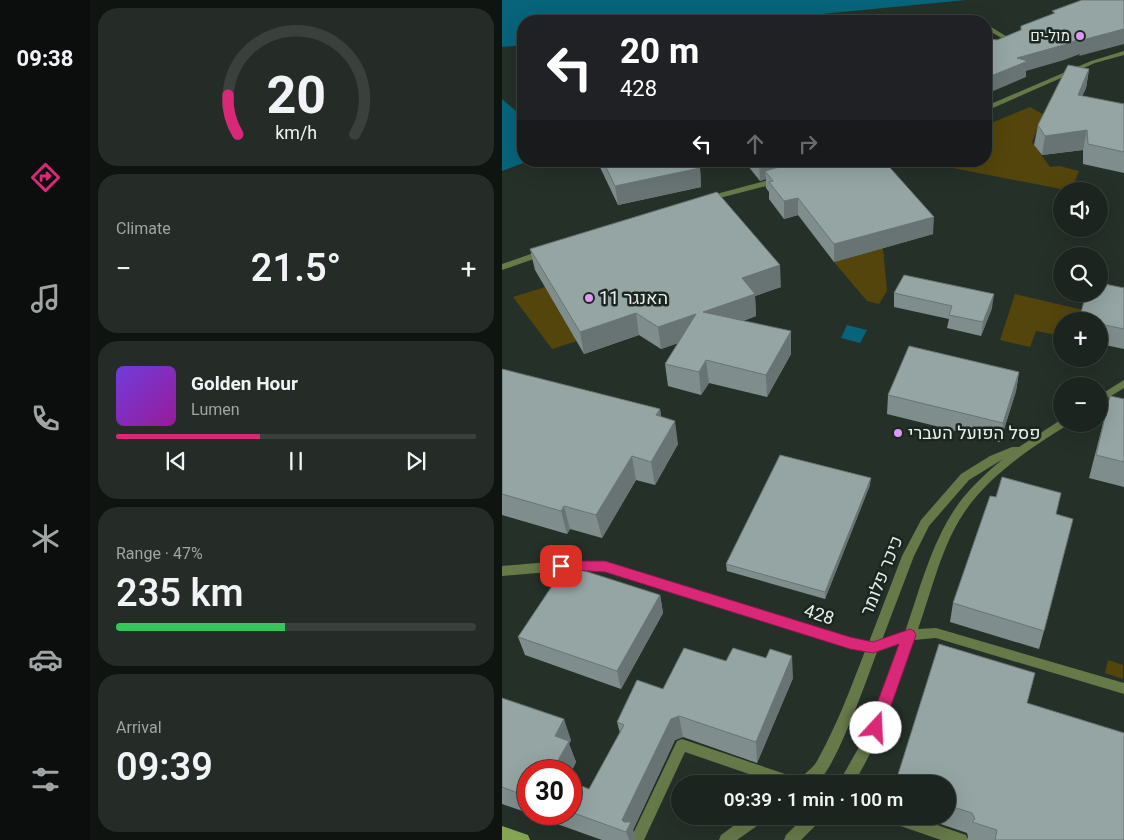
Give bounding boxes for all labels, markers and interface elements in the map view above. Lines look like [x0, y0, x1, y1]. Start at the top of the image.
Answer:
place label: מול-ים [1030, 25, 1070, 47]
text: 20 m [620, 26, 699, 78]
marker: מול-ים [1074, 30, 1086, 42]
icon: left [537, 35, 602, 100]
text: 09:38 [17, 43, 73, 75]
text: 20 [266, 59, 326, 135]
text: 428 [620, 73, 657, 105]
text: km/h [275, 120, 317, 147]
icon: left [688, 130, 716, 158]
icon: ahead [741, 130, 769, 158]
icon: right [794, 130, 822, 158]
icon: directions [28, 160, 63, 195]
map controls [1053, 182, 1108, 432]
button: sound [1053, 182, 1108, 237]
text: Climate [116, 217, 171, 241]
text: 21.5° [251, 241, 341, 297]
button: search [1053, 247, 1108, 302]
text: − [116, 249, 131, 290]
text: + [461, 249, 476, 290]
icon: music [28, 281, 63, 316]
place label: האנגר 11 [599, 285, 668, 312]
marker: האנגר 11 [583, 292, 595, 304]
button: + [1053, 312, 1108, 367]
text: Golden Hour [191, 370, 298, 398]
button: − [1053, 377, 1108, 432]
text: Lumen [191, 398, 240, 422]
icon: phone [28, 401, 63, 436]
place label: פסל הפועל העברי [908, 420, 1041, 447]
marker: פסל הפועל העברי [892, 427, 904, 439]
icon: previous [162, 447, 190, 475]
icon: pause [282, 447, 310, 475]
icon: next [402, 447, 430, 475]
icon: climate [28, 521, 63, 556]
street label: כיכר פלומר [854, 532, 910, 620]
text: Range · 47% [116, 542, 203, 566]
pin [540, 545, 582, 587]
icon: arrive [547, 552, 575, 580]
text: 235 km [116, 566, 243, 622]
street label: 428 [800, 597, 838, 633]
icon: car [28, 642, 63, 677]
position arrow [849, 701, 901, 753]
text: Arrival [116, 716, 162, 740]
text: 09:39 [116, 740, 213, 796]
speed limit sign: 30 [517, 760, 582, 825]
icon: filters [28, 762, 63, 797]
text: 09:39 · 1 min · 100 m [724, 786, 903, 814]

